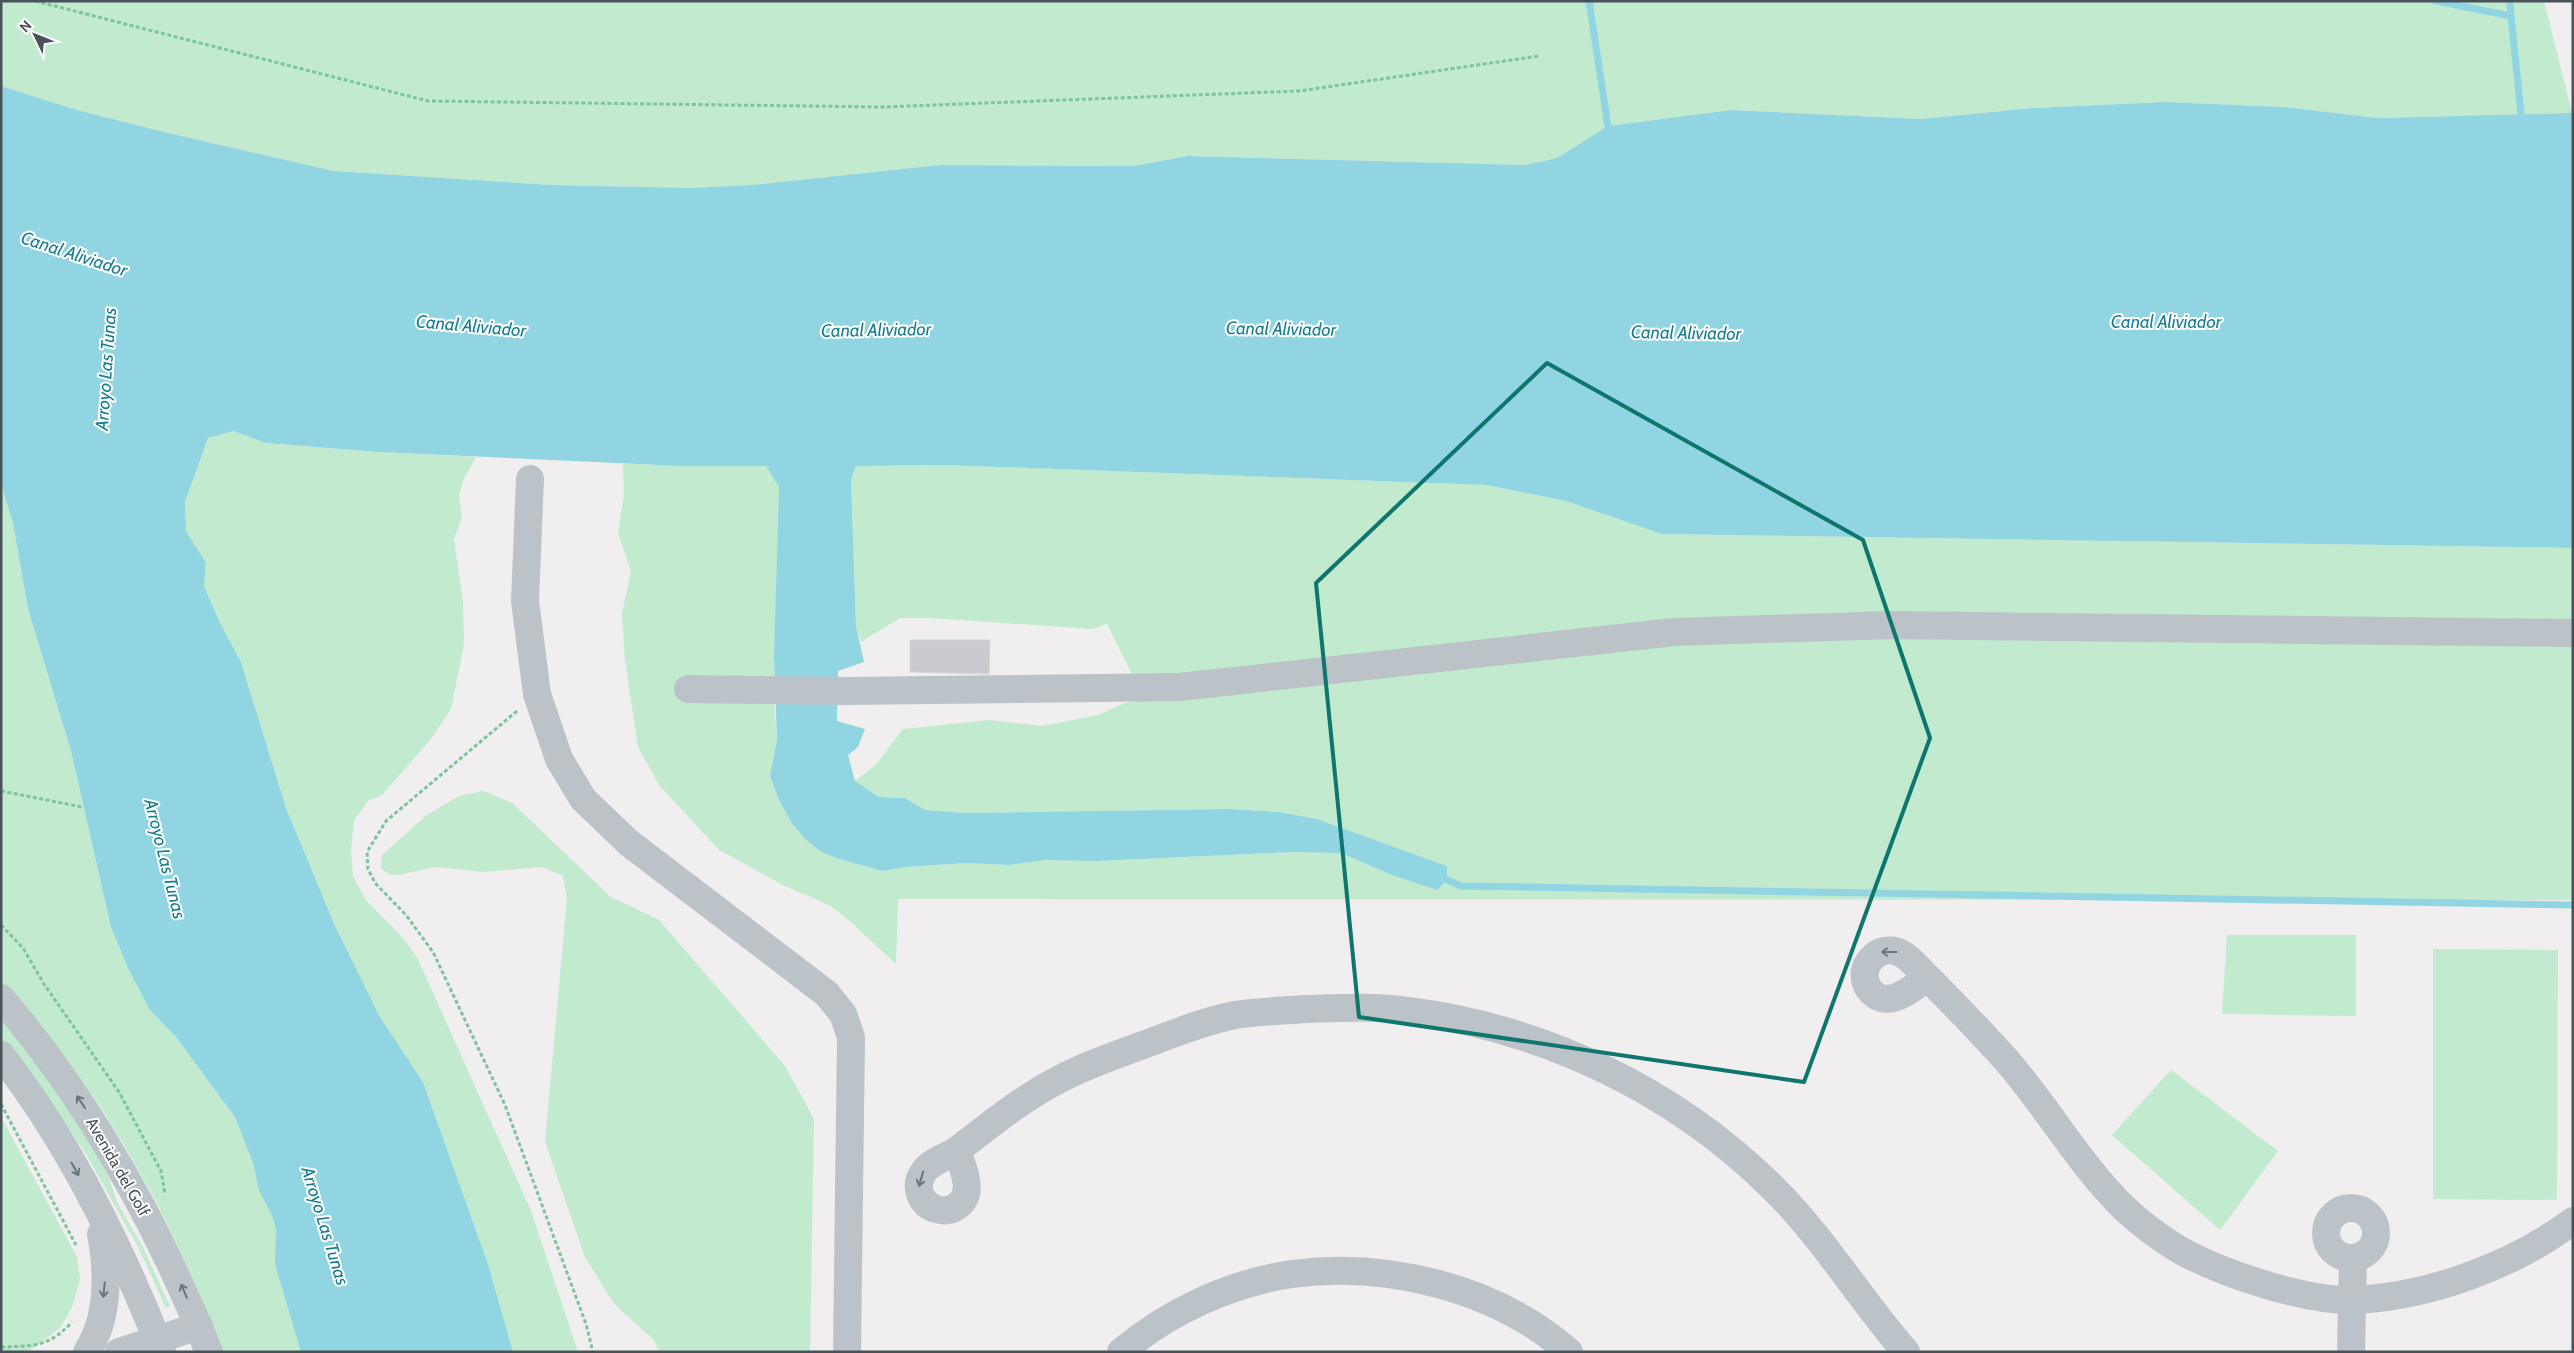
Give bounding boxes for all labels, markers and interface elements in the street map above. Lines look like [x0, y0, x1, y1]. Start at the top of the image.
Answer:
north arrow [10, 10, 60, 60]
text: N [16, 16, 35, 36]
water label: Canal Aliviador [18, 226, 131, 282]
water label: Arroyo Las Tunas [91, 307, 121, 432]
water label: Canal Aliviador [415, 310, 528, 342]
water label: Canal Aliviador [2111, 311, 2223, 333]
water label: Canal Aliviador [1226, 317, 1338, 341]
water label: Canal Aliviador [821, 318, 933, 342]
water label: Canal Aliviador [1631, 321, 1743, 345]
water label: Arroyo Las Tunas [139, 796, 191, 921]
one-way arrow [1882, 947, 1898, 957]
one-way arrow [75, 1095, 86, 1109]
street label: Avenida del Golf [82, 1114, 154, 1220]
one-way arrow [71, 1161, 81, 1176]
water label: Arroyo Las Tunas [296, 1163, 353, 1288]
one-way arrow [916, 1171, 926, 1187]
one-way arrow [99, 1282, 109, 1298]
one-way arrow [178, 1284, 188, 1299]

